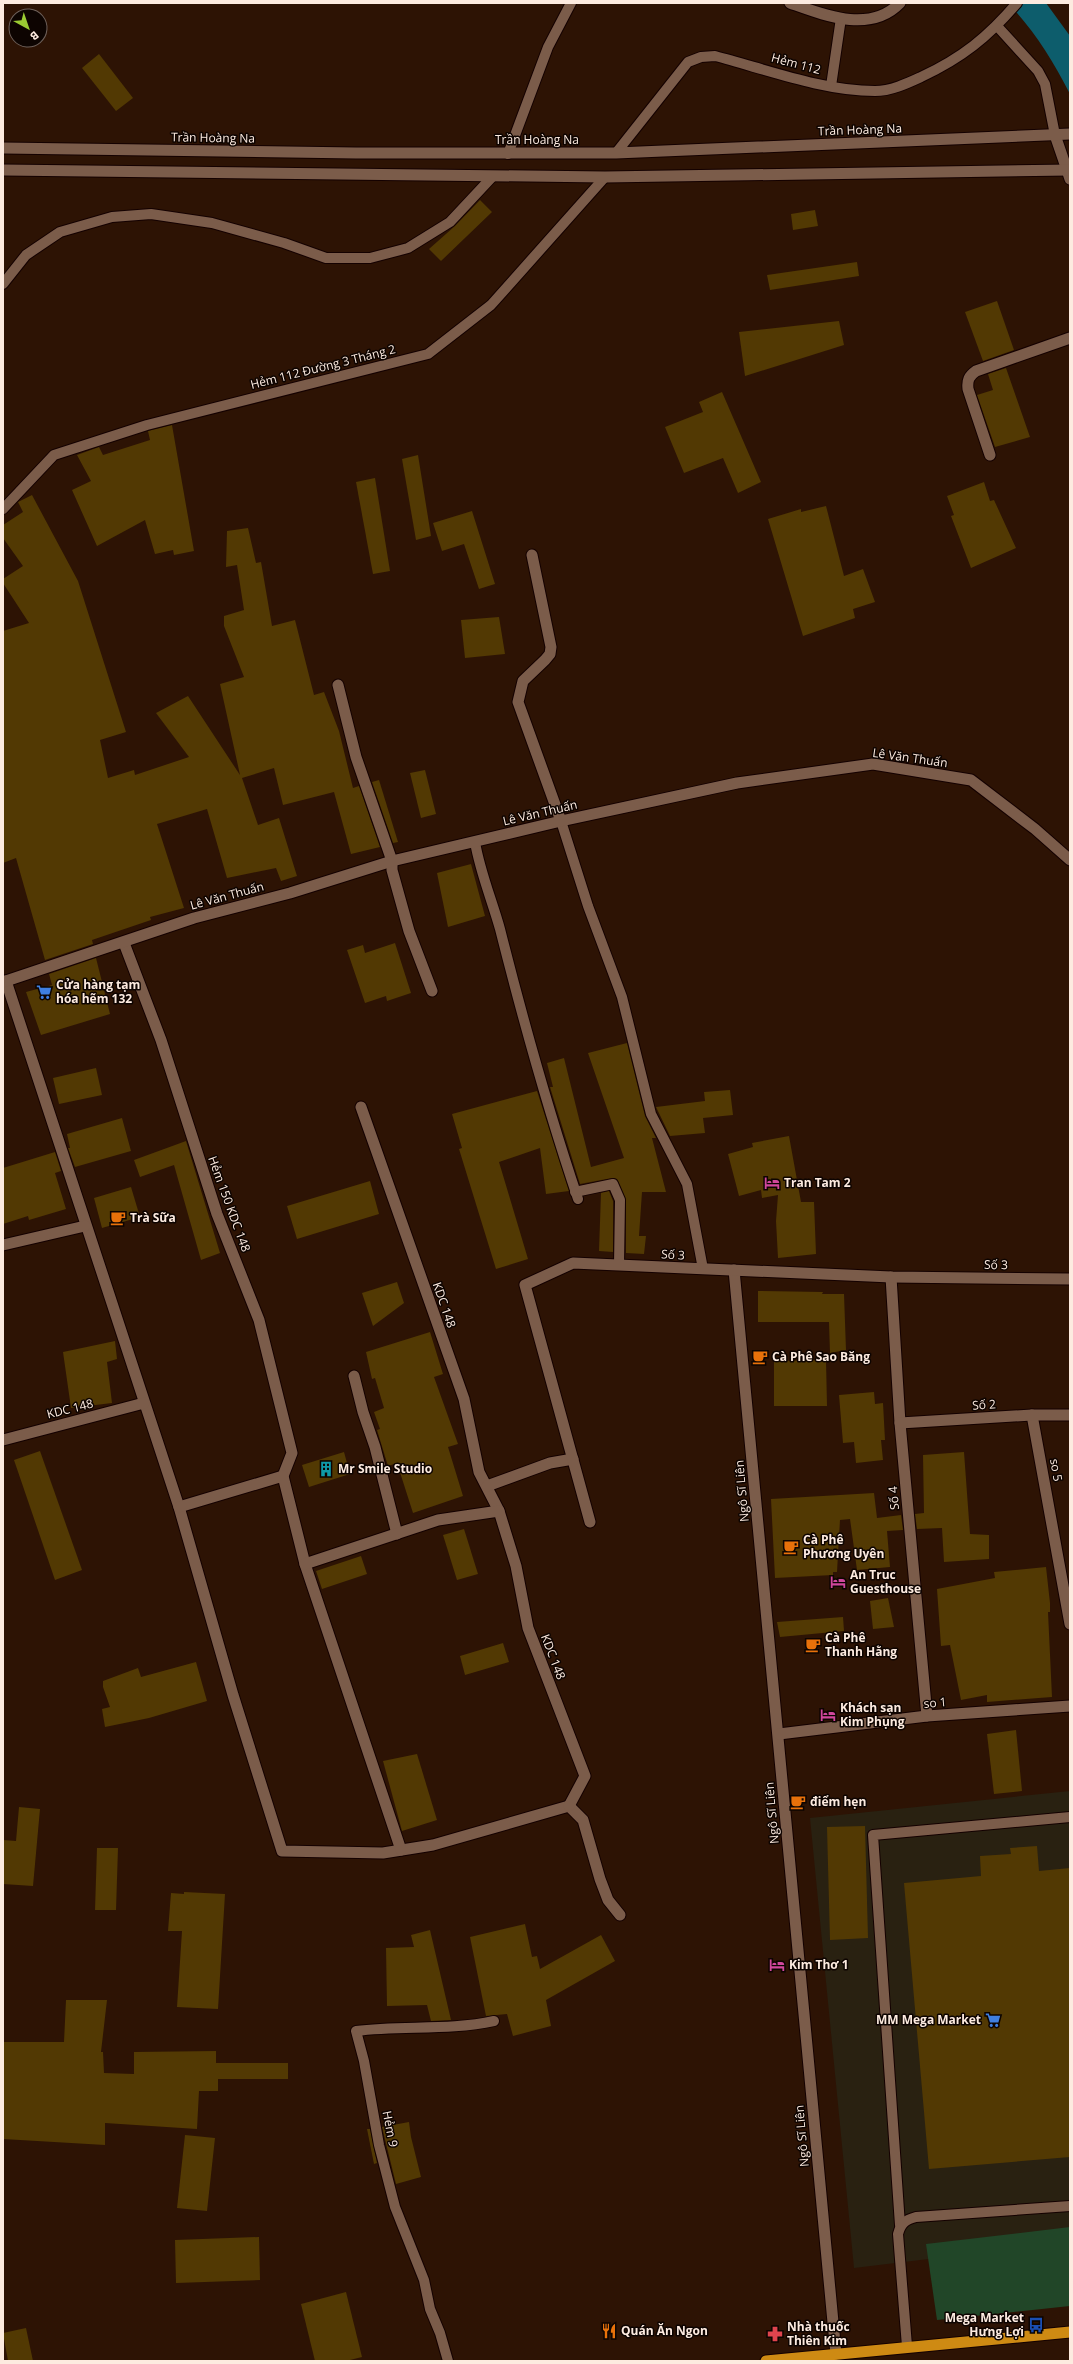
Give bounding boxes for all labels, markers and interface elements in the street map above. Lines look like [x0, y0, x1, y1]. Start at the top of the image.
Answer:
north arrow [8, 8, 48, 48]
text: B [27, 28, 42, 44]
street label: Hẻm 112 [770, 49, 823, 78]
street label: Trần Hoàng Na [818, 120, 902, 139]
street label: Trần Hoàng Na [171, 128, 255, 147]
street label: Trần Hoàng Na [495, 131, 579, 148]
street label: Hẻm 112 Đường 3 Tháng 2 [249, 340, 397, 393]
street label: Lê Văn Thuấn [871, 744, 949, 771]
street label: Lê Văn Thuấn [501, 796, 579, 829]
street label: Lê Văn Thuấn [188, 877, 266, 914]
place label: Cửa hàng tạm hóa hẽm 132 [56, 976, 140, 1007]
supermarket icon: Cửa hàng tạm hóa hẽm 132 [35, 983, 53, 1001]
street label: Hẻm 150 KDC 148 [204, 1154, 255, 1254]
hotel icon: Tran Tam 2 [763, 1174, 781, 1192]
place label: Tran Tam 2 [784, 1174, 851, 1191]
cafe icon: Trà Sữa [109, 1209, 127, 1227]
place label: Trà Sữa [130, 1209, 176, 1226]
street label: Số 3 [661, 1245, 685, 1264]
street label: Số 3 [984, 1256, 1008, 1273]
street label: KDC 148 [429, 1280, 460, 1330]
cafe icon: Cà Phê Sao Băng [751, 1348, 769, 1366]
place label: Cà Phê Sao Băng [772, 1348, 870, 1365]
street label: KDC 148 [45, 1395, 95, 1422]
street label: Số 2 [972, 1395, 997, 1414]
street label: so 5 [1046, 1457, 1067, 1483]
street label: Ngô Sĩ Liên [730, 1459, 753, 1523]
building icon: Mr Smile Studio [317, 1460, 335, 1478]
place label: Mr Smile Studio [338, 1460, 432, 1477]
street label: Số 4 [884, 1485, 903, 1511]
place label: Cà Phê Phương Uyên [803, 1531, 884, 1562]
cafe icon: Cà Phê Phương Uyên [782, 1538, 800, 1556]
place label: An Truc Guesthouse [850, 1566, 921, 1597]
hotel icon: An Truc Guesthouse [829, 1573, 847, 1591]
place label: Cà Phê Thanh Hằng [825, 1629, 897, 1660]
street label: KDC 148 [537, 1632, 570, 1682]
cafe icon: Cà Phê Thanh Hằng [804, 1636, 822, 1654]
street label: so 1 [923, 1693, 947, 1712]
place label: Khách sạn Kim Phụng [840, 1699, 905, 1730]
hotel icon: Khách sạn Kim Phụng [819, 1706, 837, 1724]
street label: Ngô Sĩ Liên [760, 1781, 783, 1845]
cafe icon: điểm hẹn [789, 1793, 807, 1811]
place label: điểm hẹn [810, 1793, 866, 1810]
hotel icon: Kim Thơ 1 [768, 1956, 786, 1974]
place label: Kim Thơ 1 [789, 1956, 849, 1973]
place label: MM Mega Market [876, 2011, 981, 2028]
supermarket icon: MM Mega Market [984, 2011, 1002, 2029]
street label: Ngô Sĩ Liên [790, 2104, 813, 2168]
street label: Hẻm 9 [379, 2109, 402, 2149]
place label: Mega Market Hưng Lợi [945, 2309, 1024, 2340]
bus stop icon: Mega Market Hưng Lợi [1027, 2316, 1045, 2334]
place label: Nhà thuốc Thiên Kim [787, 2318, 850, 2349]
restaurant icon: Quán Ăn Ngon [600, 2322, 618, 2340]
place label: Quán Ăn Ngon [621, 2322, 708, 2339]
pharmacy icon: Nhà thuốc Thiên Kim [766, 2325, 784, 2343]

